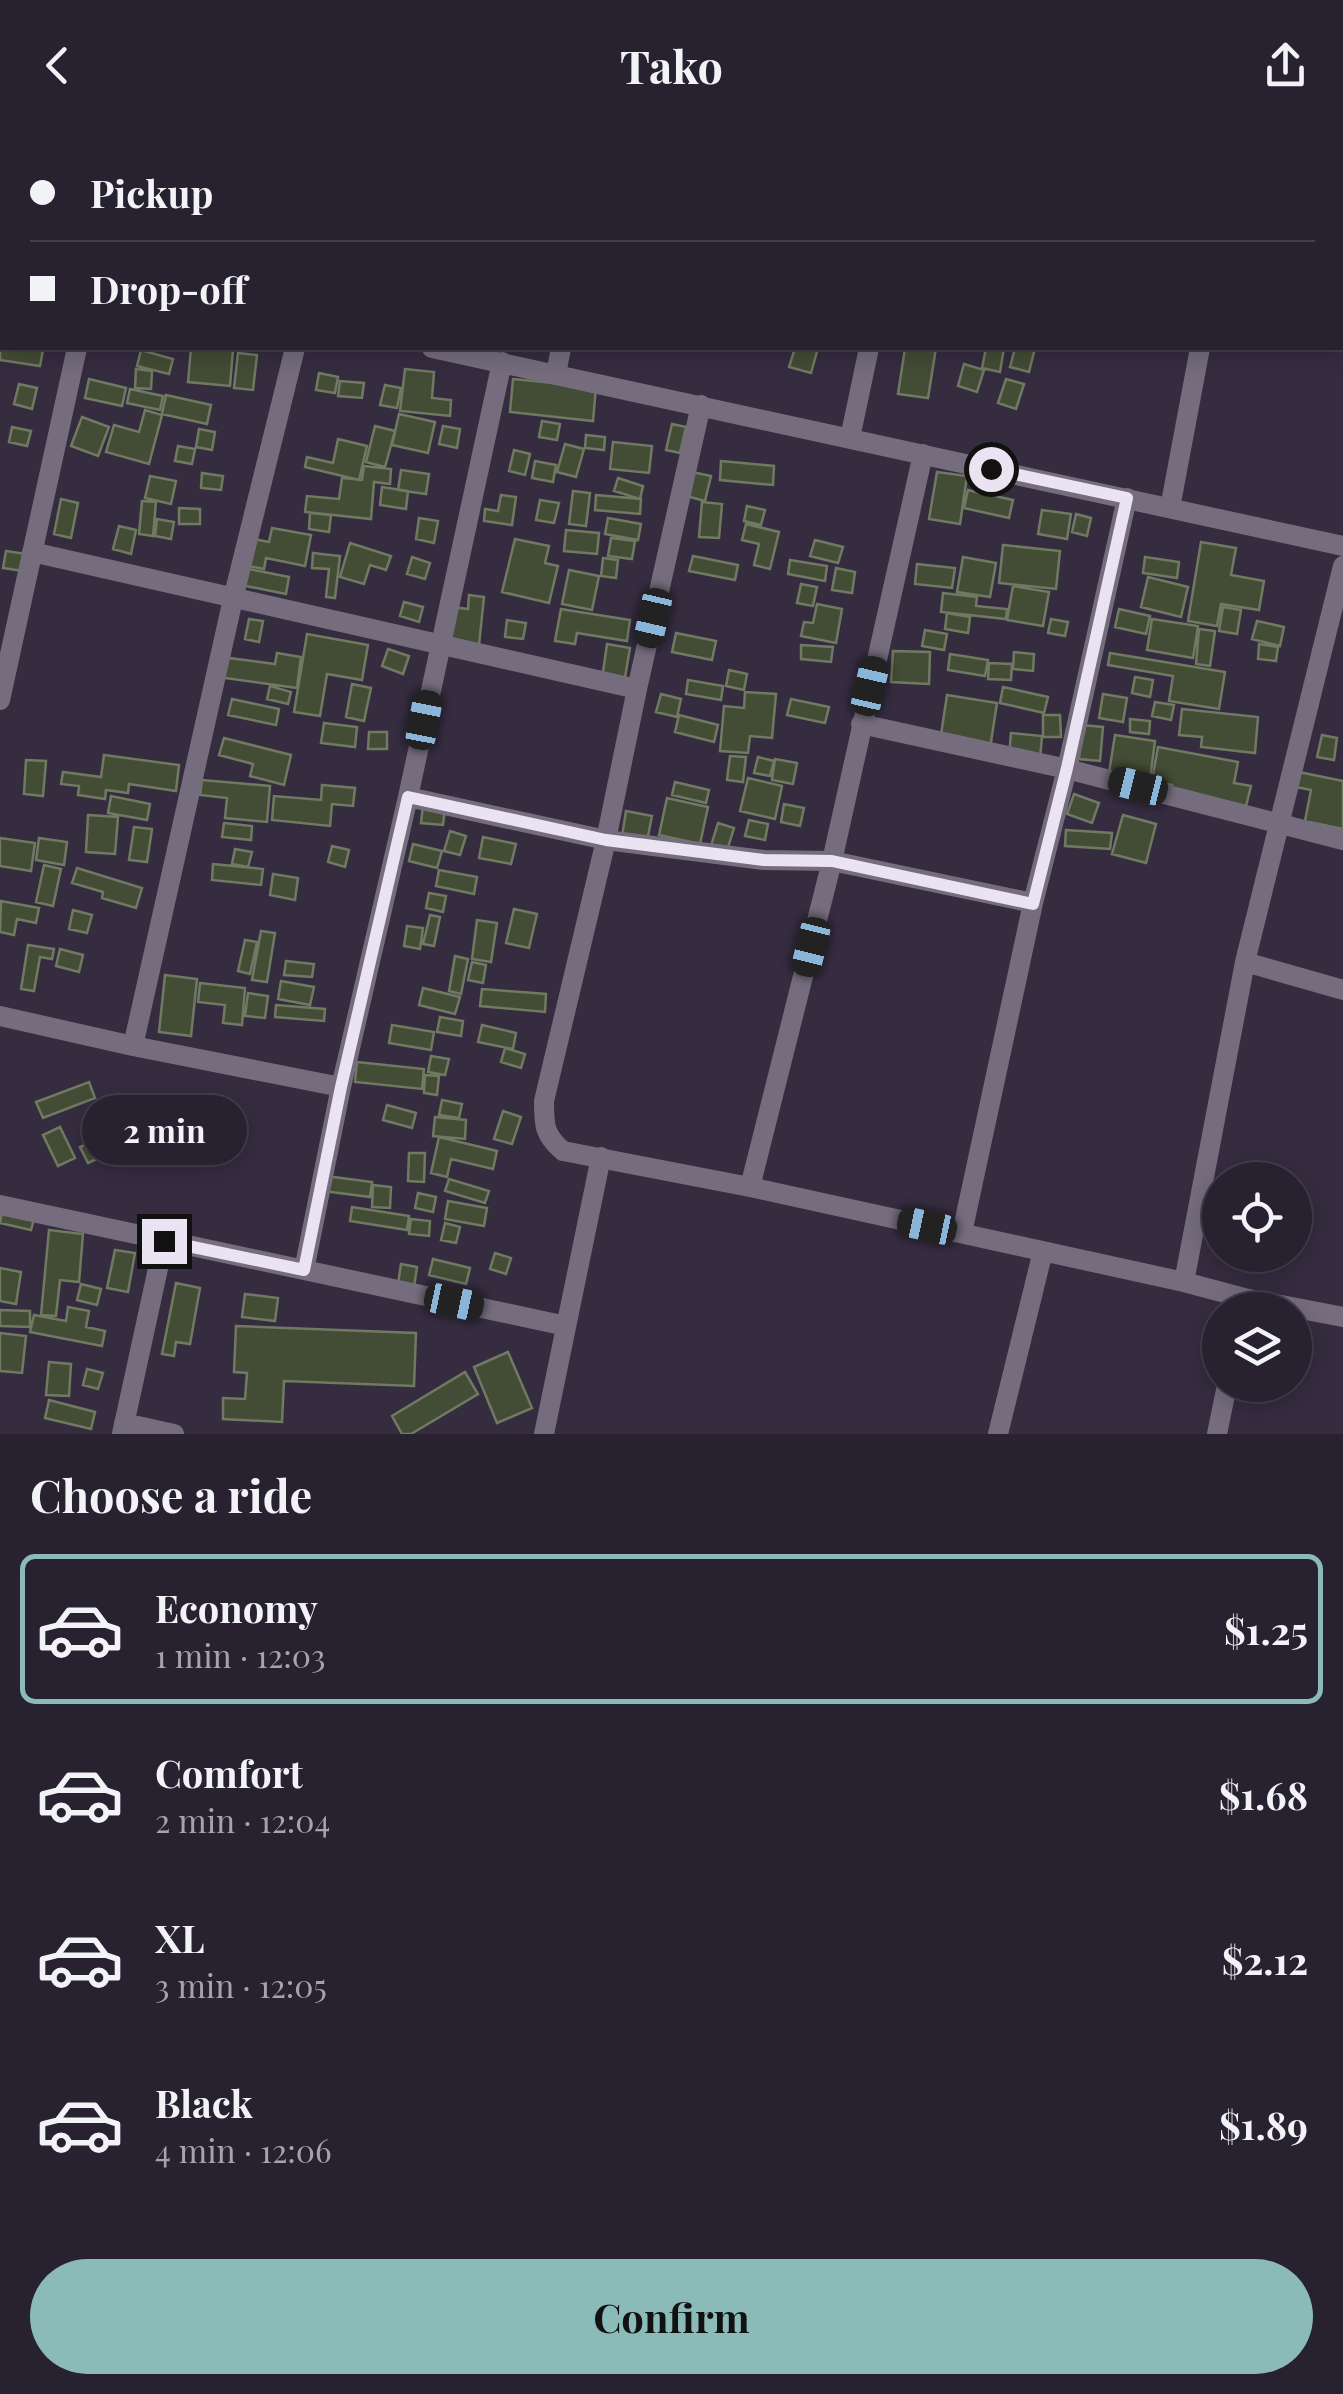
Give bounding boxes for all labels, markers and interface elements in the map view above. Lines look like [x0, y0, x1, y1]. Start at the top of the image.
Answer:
text: Tako [620, 35, 723, 95]
icon: back [30, 38, 85, 93]
icon: share [1258, 38, 1313, 93]
text: Pickup [90, 167, 213, 218]
text: Drop-off [90, 263, 247, 314]
route start [969, 447, 1014, 492]
car [632, 585, 674, 651]
car [849, 653, 891, 719]
car [404, 688, 444, 752]
car [1105, 764, 1171, 808]
car [789, 914, 833, 980]
callout: 2 min [81, 1096, 246, 1166]
text: 2 min [123, 1108, 206, 1151]
map controls [1202, 1162, 1312, 1402]
button: locate [1202, 1162, 1312, 1272]
car [895, 1205, 959, 1247]
route end [142, 1219, 187, 1264]
car [422, 1281, 486, 1323]
button: layers [1202, 1292, 1312, 1402]
text: Choose a ride [30, 1464, 312, 1524]
text: Economy [155, 1582, 318, 1633]
icon: car [35, 1584, 125, 1674]
text: $1.25 [1224, 1604, 1308, 1655]
text: 1 min · 12:03 [155, 1633, 325, 1676]
text: Comfort [155, 1747, 303, 1798]
icon: car [35, 1749, 125, 1839]
text: $1.68 [1219, 1769, 1308, 1820]
text: 2 min · 12:04 [155, 1798, 330, 1841]
text: XL [155, 1912, 204, 1963]
icon: car [35, 1914, 125, 2004]
text: $2.12 [1222, 1934, 1308, 1985]
text: 3 min · 12:05 [155, 1963, 327, 2006]
text: Black [155, 2077, 253, 2128]
icon: car [35, 2079, 125, 2169]
text: $1.89 [1219, 2099, 1308, 2150]
text: 4 min · 12:06 [155, 2128, 331, 2171]
button: Confirm [30, 2259, 1313, 2374]

